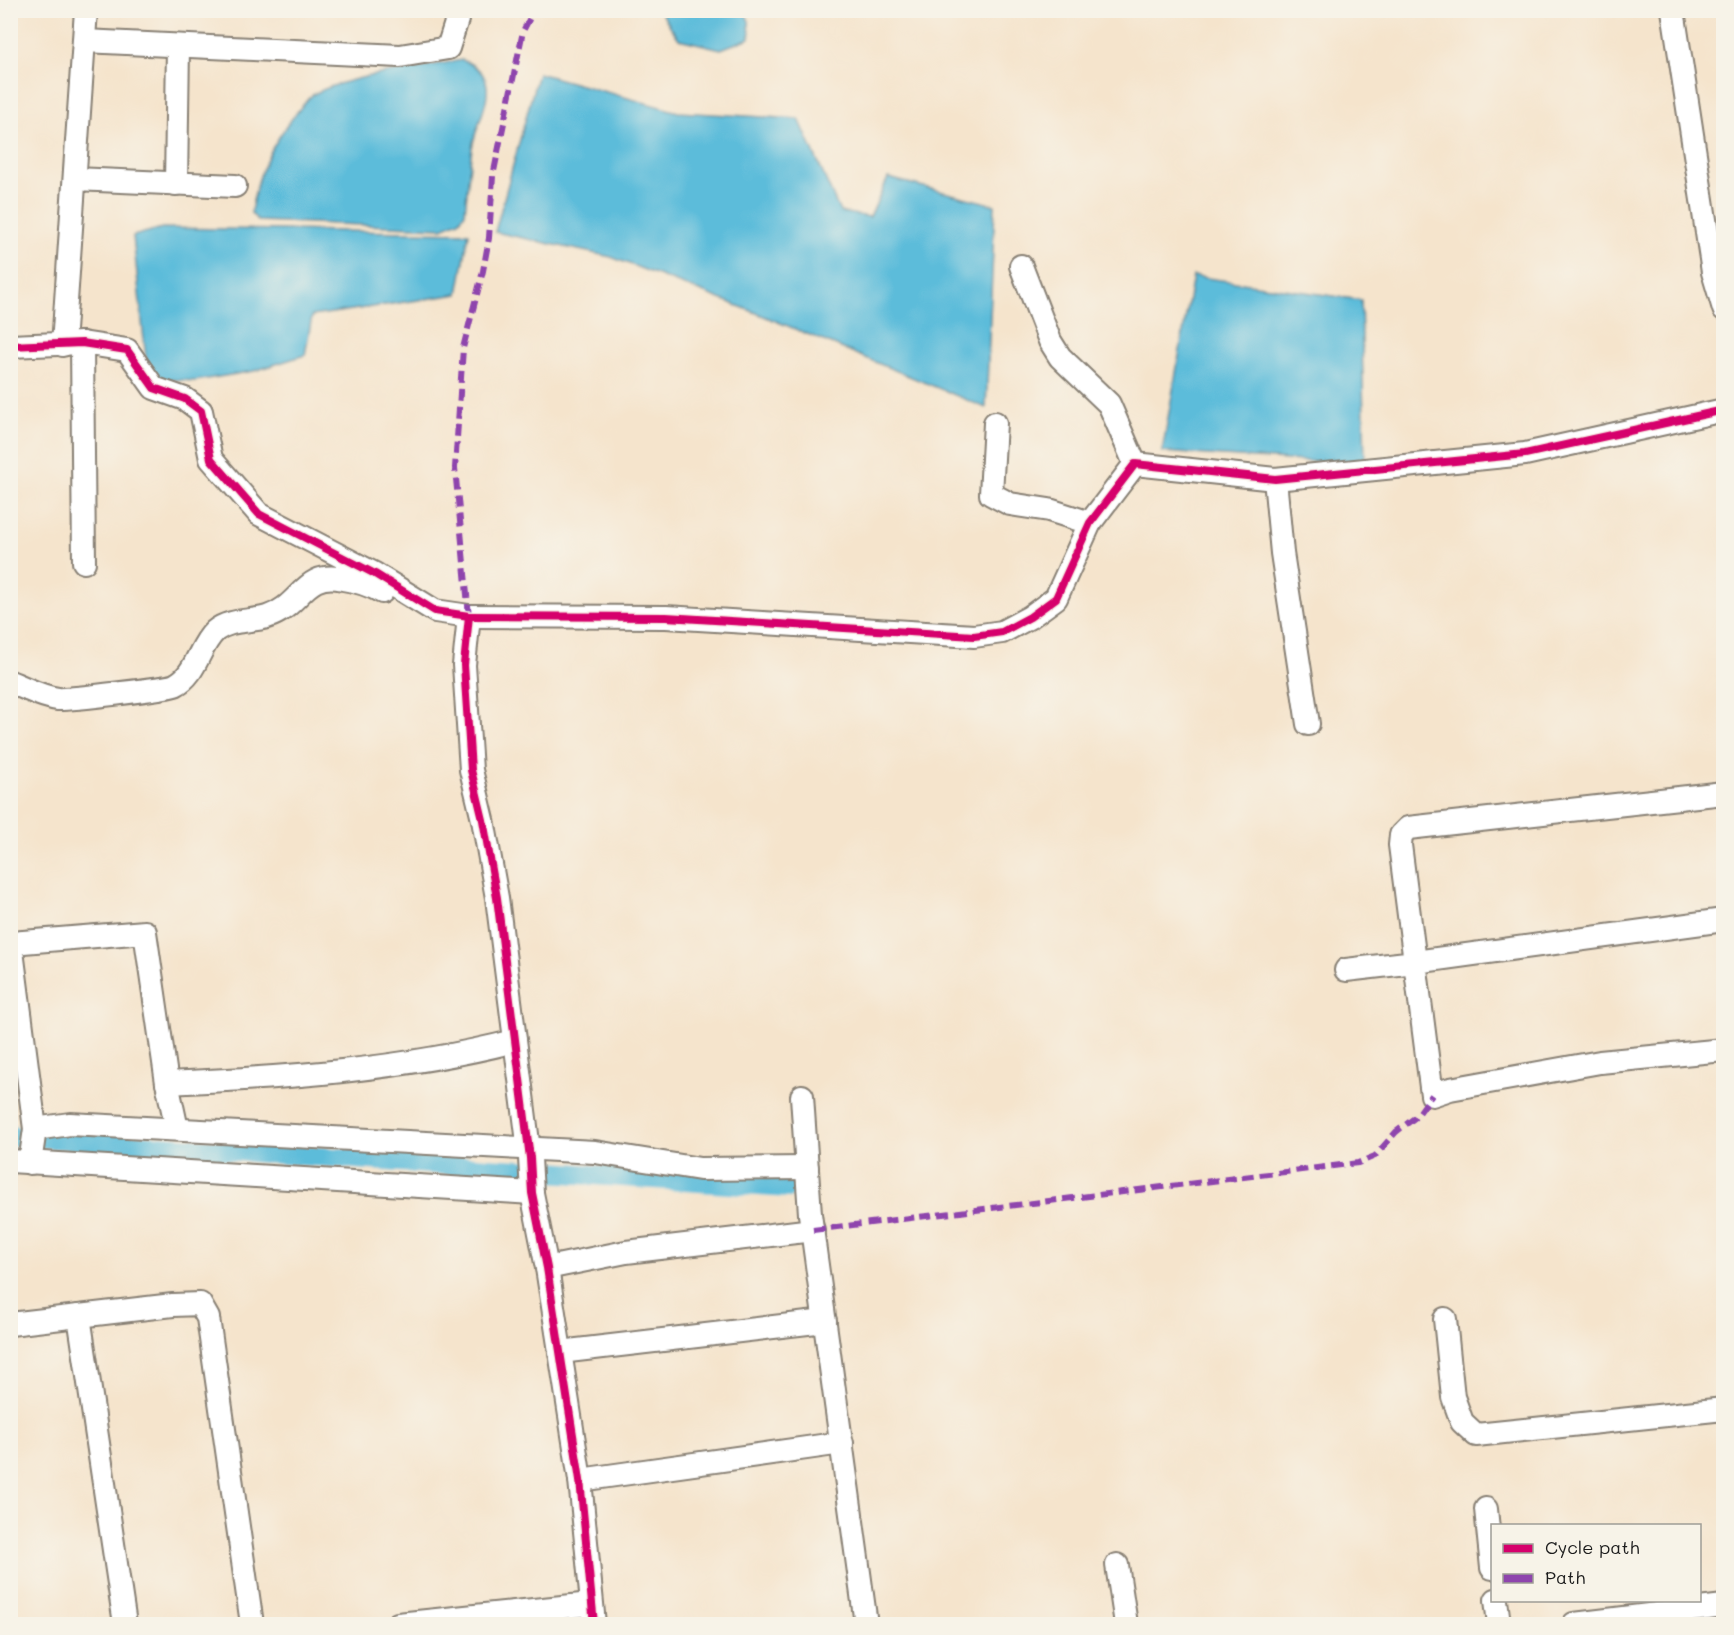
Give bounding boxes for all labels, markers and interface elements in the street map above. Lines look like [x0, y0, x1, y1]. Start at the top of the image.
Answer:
legend [1491, 1524, 1701, 1602]
text: Cycle path [1545, 1535, 1640, 1559]
text: Path [1545, 1565, 1585, 1589]

